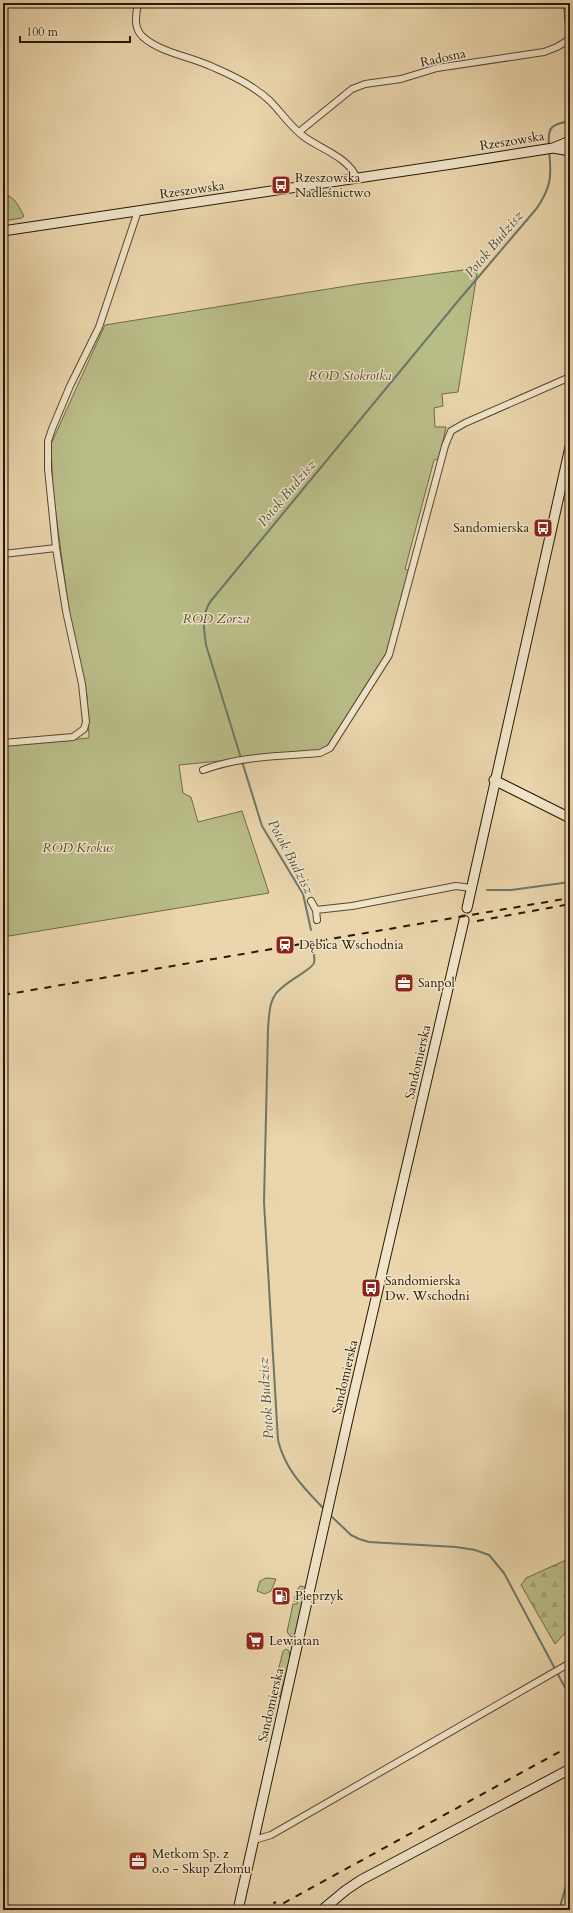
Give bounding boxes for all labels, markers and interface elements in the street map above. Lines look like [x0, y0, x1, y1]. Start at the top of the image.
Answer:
scale bar [20, 18, 130, 44]
text: 100 m [26, 24, 59, 40]
street label: Radosna [419, 44, 468, 72]
street label: Rzeszowska [478, 127, 546, 155]
place label: Rzeszowska Nadleśnictwo [295, 169, 371, 202]
bus stop icon: Rzeszowska Nadleśnictwo [270, 174, 292, 196]
street label: Rzeszowska [158, 176, 226, 203]
water label: Potok Budzisz [460, 206, 528, 282]
park label: ROD Stokrotka [309, 367, 392, 385]
water label: Potok Budzisz [253, 455, 321, 531]
bus stop icon: Sandomierska [532, 517, 554, 539]
place label: Sandomierska [453, 519, 529, 537]
park label: ROD Zorza [183, 610, 249, 628]
water label: Potok Budzisz [263, 816, 319, 898]
park label: ROD Krokus [42, 839, 114, 857]
station icon: Dębica Wschodnia [274, 934, 296, 956]
place label: Dębica Wschodnia [299, 936, 404, 954]
office icon: Sanpol [393, 972, 415, 994]
place label: Sanpol [418, 974, 455, 992]
street label: Sandomierska [401, 1023, 435, 1101]
place label: Sandomierska Dw. Wschodni [385, 1272, 470, 1305]
bus stop icon: Sandomierska Dw. Wschodni [360, 1277, 382, 1299]
street label: Sandomierska [328, 1338, 362, 1416]
water label: Potok Budzisz [254, 1356, 278, 1440]
fuel station icon: Pieprzyk [270, 1585, 292, 1607]
place label: Pieprzyk [295, 1587, 344, 1605]
supermarket icon: Lewiatan [244, 1630, 266, 1652]
place label: Lewiatan [269, 1632, 320, 1650]
street label: Sandomierska [254, 1666, 288, 1744]
place label: Metkom Sp. z o.o - Skup Złomu [152, 1845, 251, 1878]
office icon: Metkom Sp. z o.o - Skup Złomu [127, 1850, 149, 1872]

